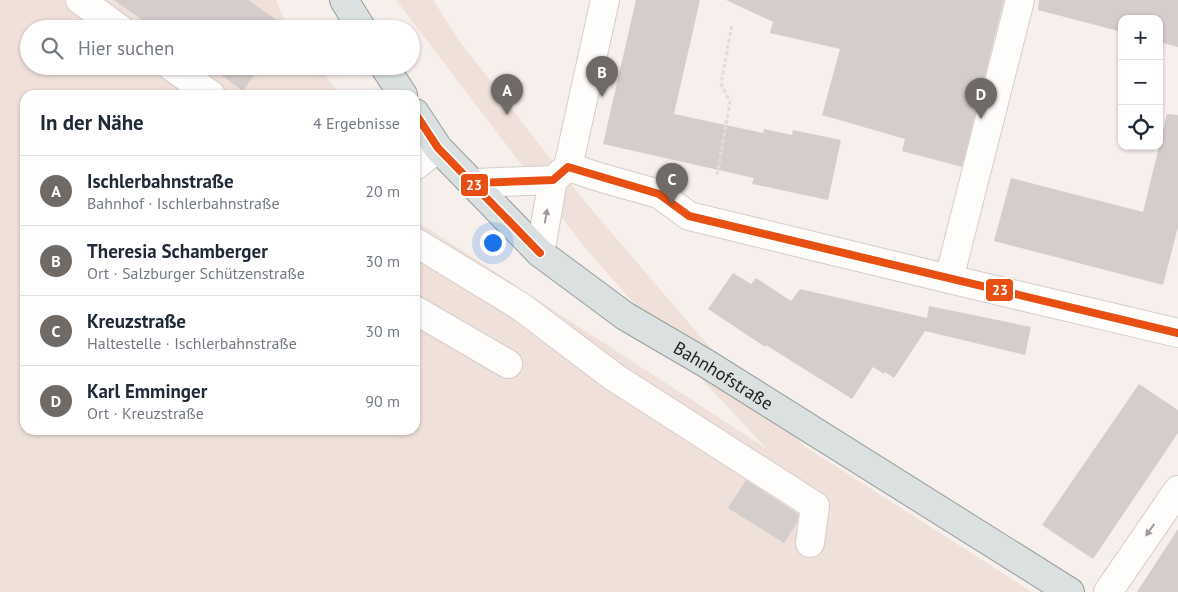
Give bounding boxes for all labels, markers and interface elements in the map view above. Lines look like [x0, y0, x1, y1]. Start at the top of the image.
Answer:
map controls [1118, 15, 1163, 150]
button: + [1118, 15, 1163, 60]
search box [20, 20, 420, 75]
icon: search [38, 34, 66, 62]
text: Hier suchen [78, 36, 174, 60]
pin: B [586, 56, 618, 97]
button: − [1118, 60, 1163, 105]
pin: A [491, 74, 523, 115]
pin: D [965, 78, 997, 119]
button: locate [1118, 105, 1163, 150]
text: In der Nähe [40, 109, 144, 136]
text: 4 Ergebnisse [313, 113, 400, 133]
pin: C [656, 163, 688, 204]
text: Ischlerbahnstraße [87, 169, 234, 193]
line badge: 23 [460, 173, 489, 197]
text: 23 [466, 176, 482, 194]
text: A [51, 181, 61, 201]
text: 20 m [365, 181, 400, 201]
text: Bahnhof · Ischlerbahnstraße [87, 193, 280, 213]
one-way arrow [543, 208, 551, 224]
your location [480, 230, 506, 256]
text: Theresia Schamberger [87, 239, 268, 263]
text: B [51, 251, 61, 271]
text: 30 m [365, 251, 400, 271]
text: Ort · Salzburger Schützenstraße [87, 263, 305, 283]
line badge: 23 [985, 278, 1014, 302]
text: 23 [992, 281, 1008, 299]
text: Kreuzstraße [87, 309, 186, 333]
text: C [52, 321, 60, 341]
text: 30 m [365, 321, 400, 341]
text: Haltestelle · Ischlerbahnstraße [87, 333, 297, 353]
street label: Bahnhofstraße [670, 336, 778, 414]
text: Karl Emminger [87, 379, 207, 403]
text: D [51, 391, 61, 411]
text: 90 m [365, 391, 400, 411]
text: Ort · Kreuzstraße [87, 403, 204, 423]
one-way arrow [1145, 524, 1155, 537]

